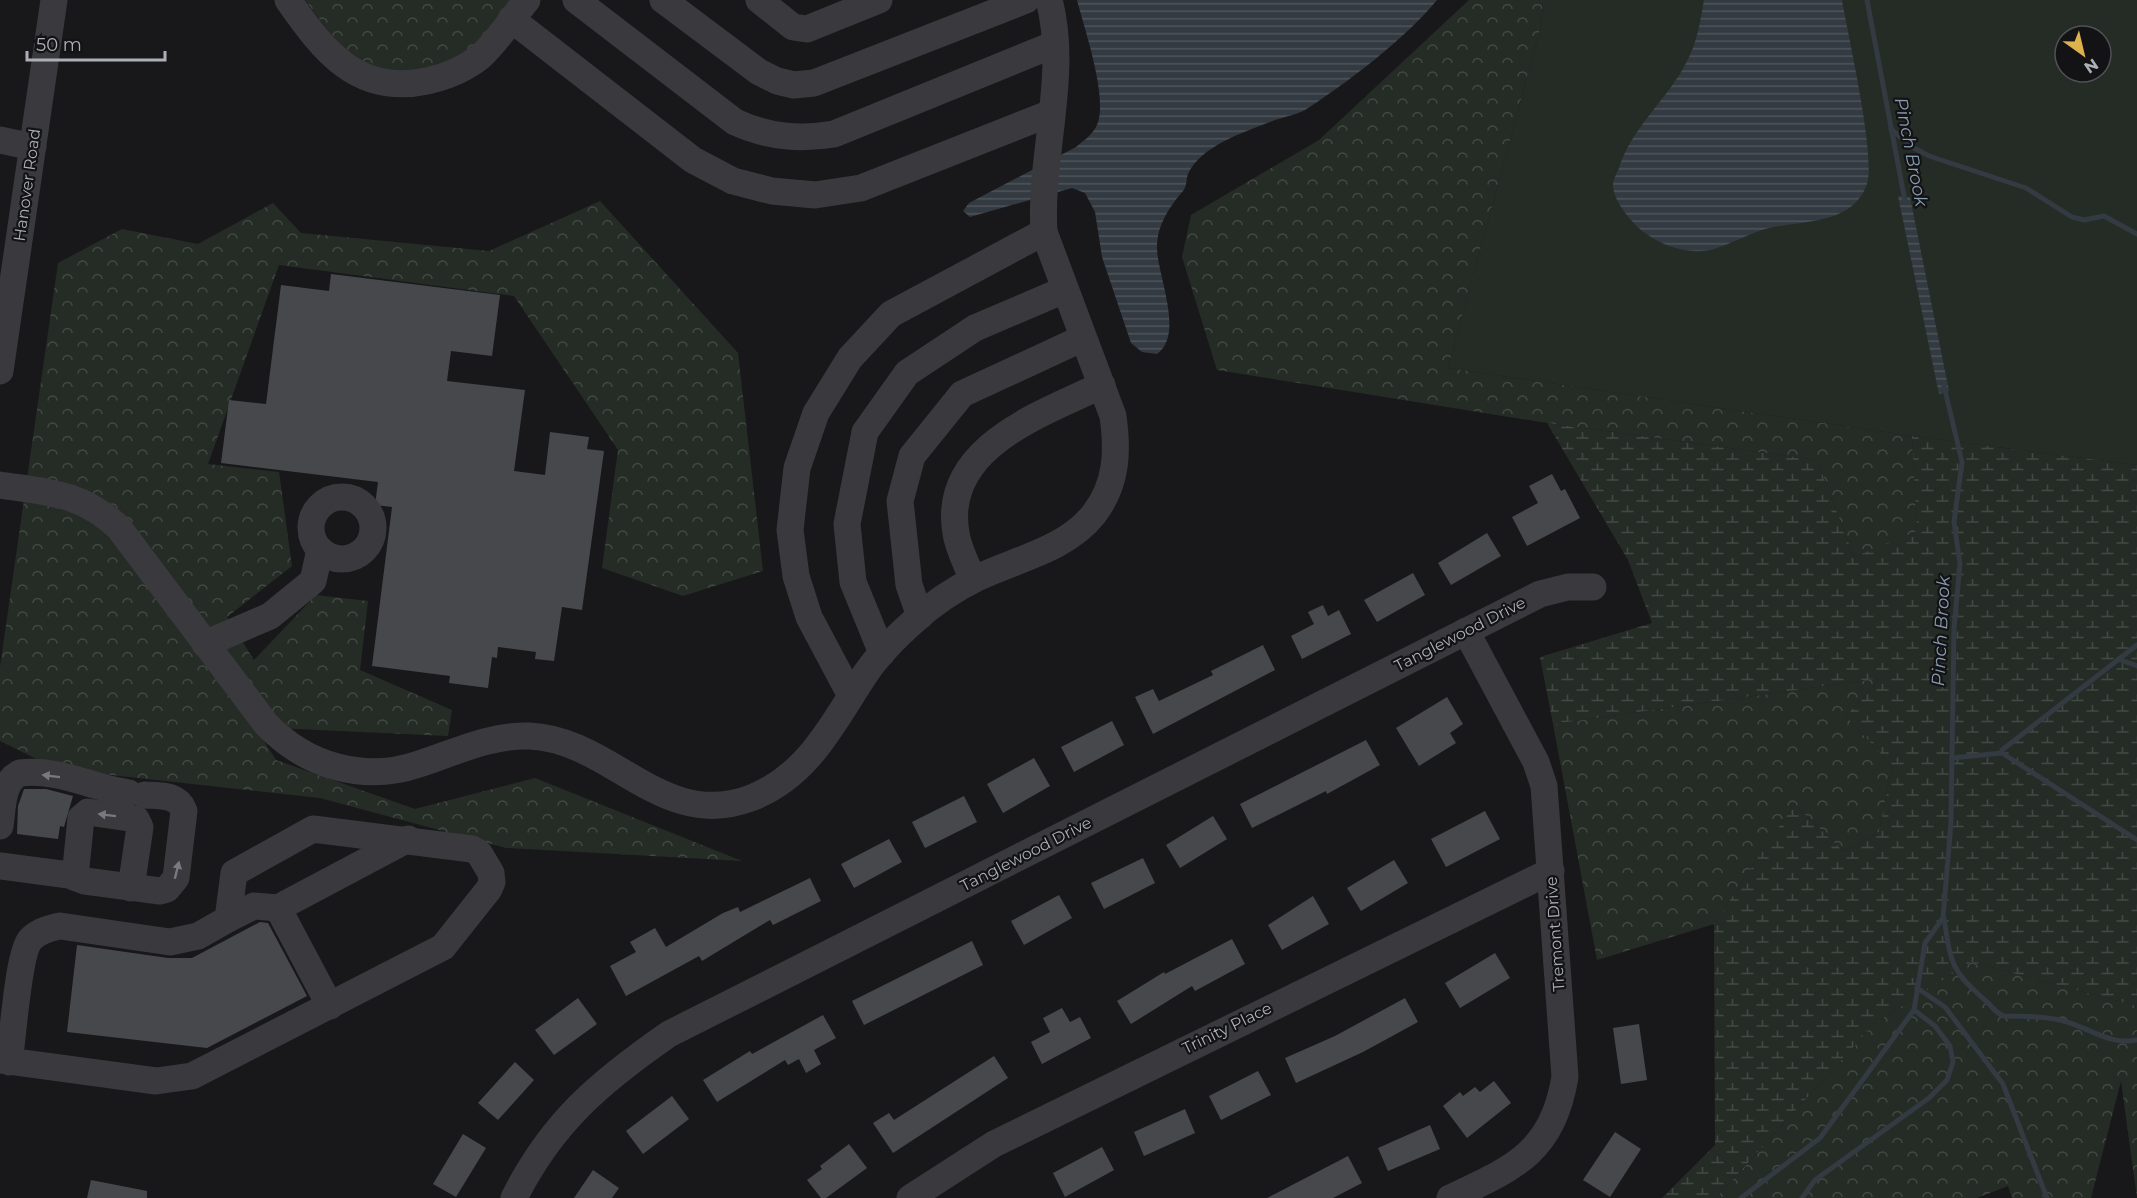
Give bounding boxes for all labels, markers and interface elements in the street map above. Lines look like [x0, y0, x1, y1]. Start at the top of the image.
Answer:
scale bar [27, 24, 165, 62]
north arrow [2053, 24, 2113, 84]
text: 50 m [36, 34, 82, 56]
text: N [2080, 55, 2102, 78]
water label: Pinch Brook [1890, 96, 1933, 210]
street label: Hanover Road [10, 127, 44, 243]
water label: Pinch Brook [1927, 574, 1955, 687]
street label: Tanglewood Drive [1391, 593, 1529, 675]
one-way arrow [42, 771, 61, 781]
one-way arrow [97, 810, 116, 820]
street label: Tanglewood Drive [957, 813, 1095, 895]
one-way arrow [173, 861, 183, 879]
street label: Tremont Drive [1542, 876, 1568, 992]
street label: Trinity Place [1179, 998, 1275, 1058]

